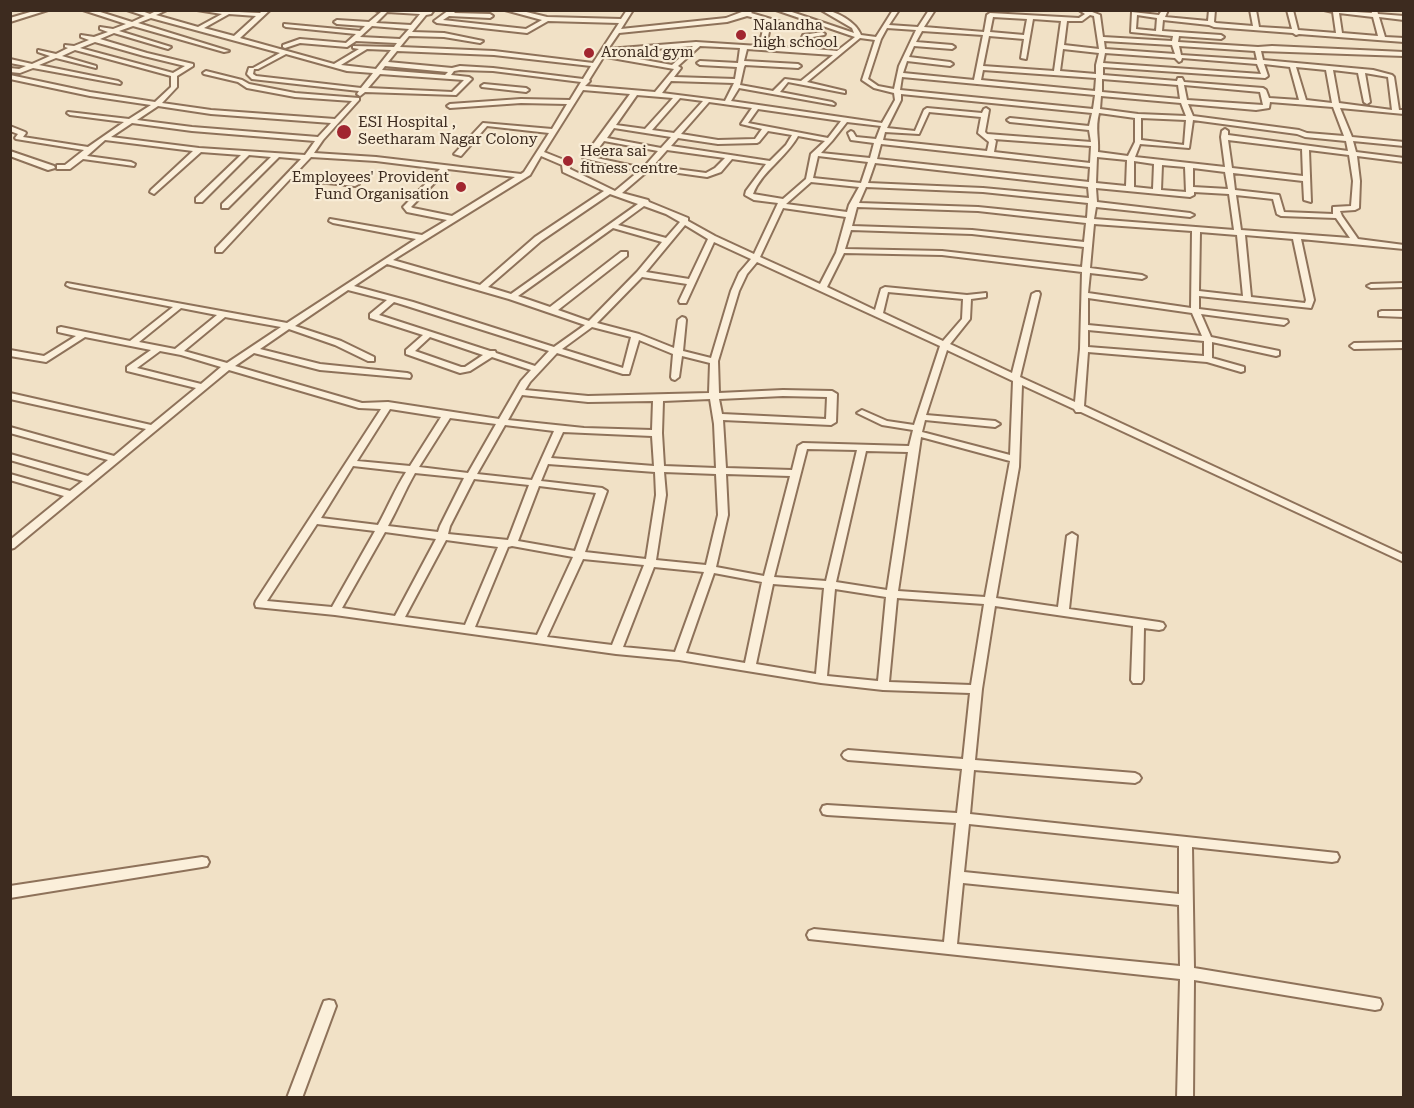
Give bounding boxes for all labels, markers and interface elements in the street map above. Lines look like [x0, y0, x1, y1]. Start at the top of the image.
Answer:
place label: Nalandha high school [753, 17, 838, 52]
marker: Nalandha high school [734, 28, 748, 42]
place label: Aronald gym [601, 44, 694, 62]
marker: Aronald gym [582, 46, 596, 60]
place label: ESI Hospital , Seetharam Nagar Colony [358, 114, 538, 149]
marker: ESI Hospital , Seetharam Nagar Colony [335, 123, 353, 141]
place label: Heera sai fitness centre [580, 143, 678, 178]
marker: Heera sai fitness centre [561, 154, 575, 168]
place label: Employees' Provident Fund Organisation [292, 169, 449, 204]
marker: Employees' Provident Fund Organisation [454, 180, 468, 194]

